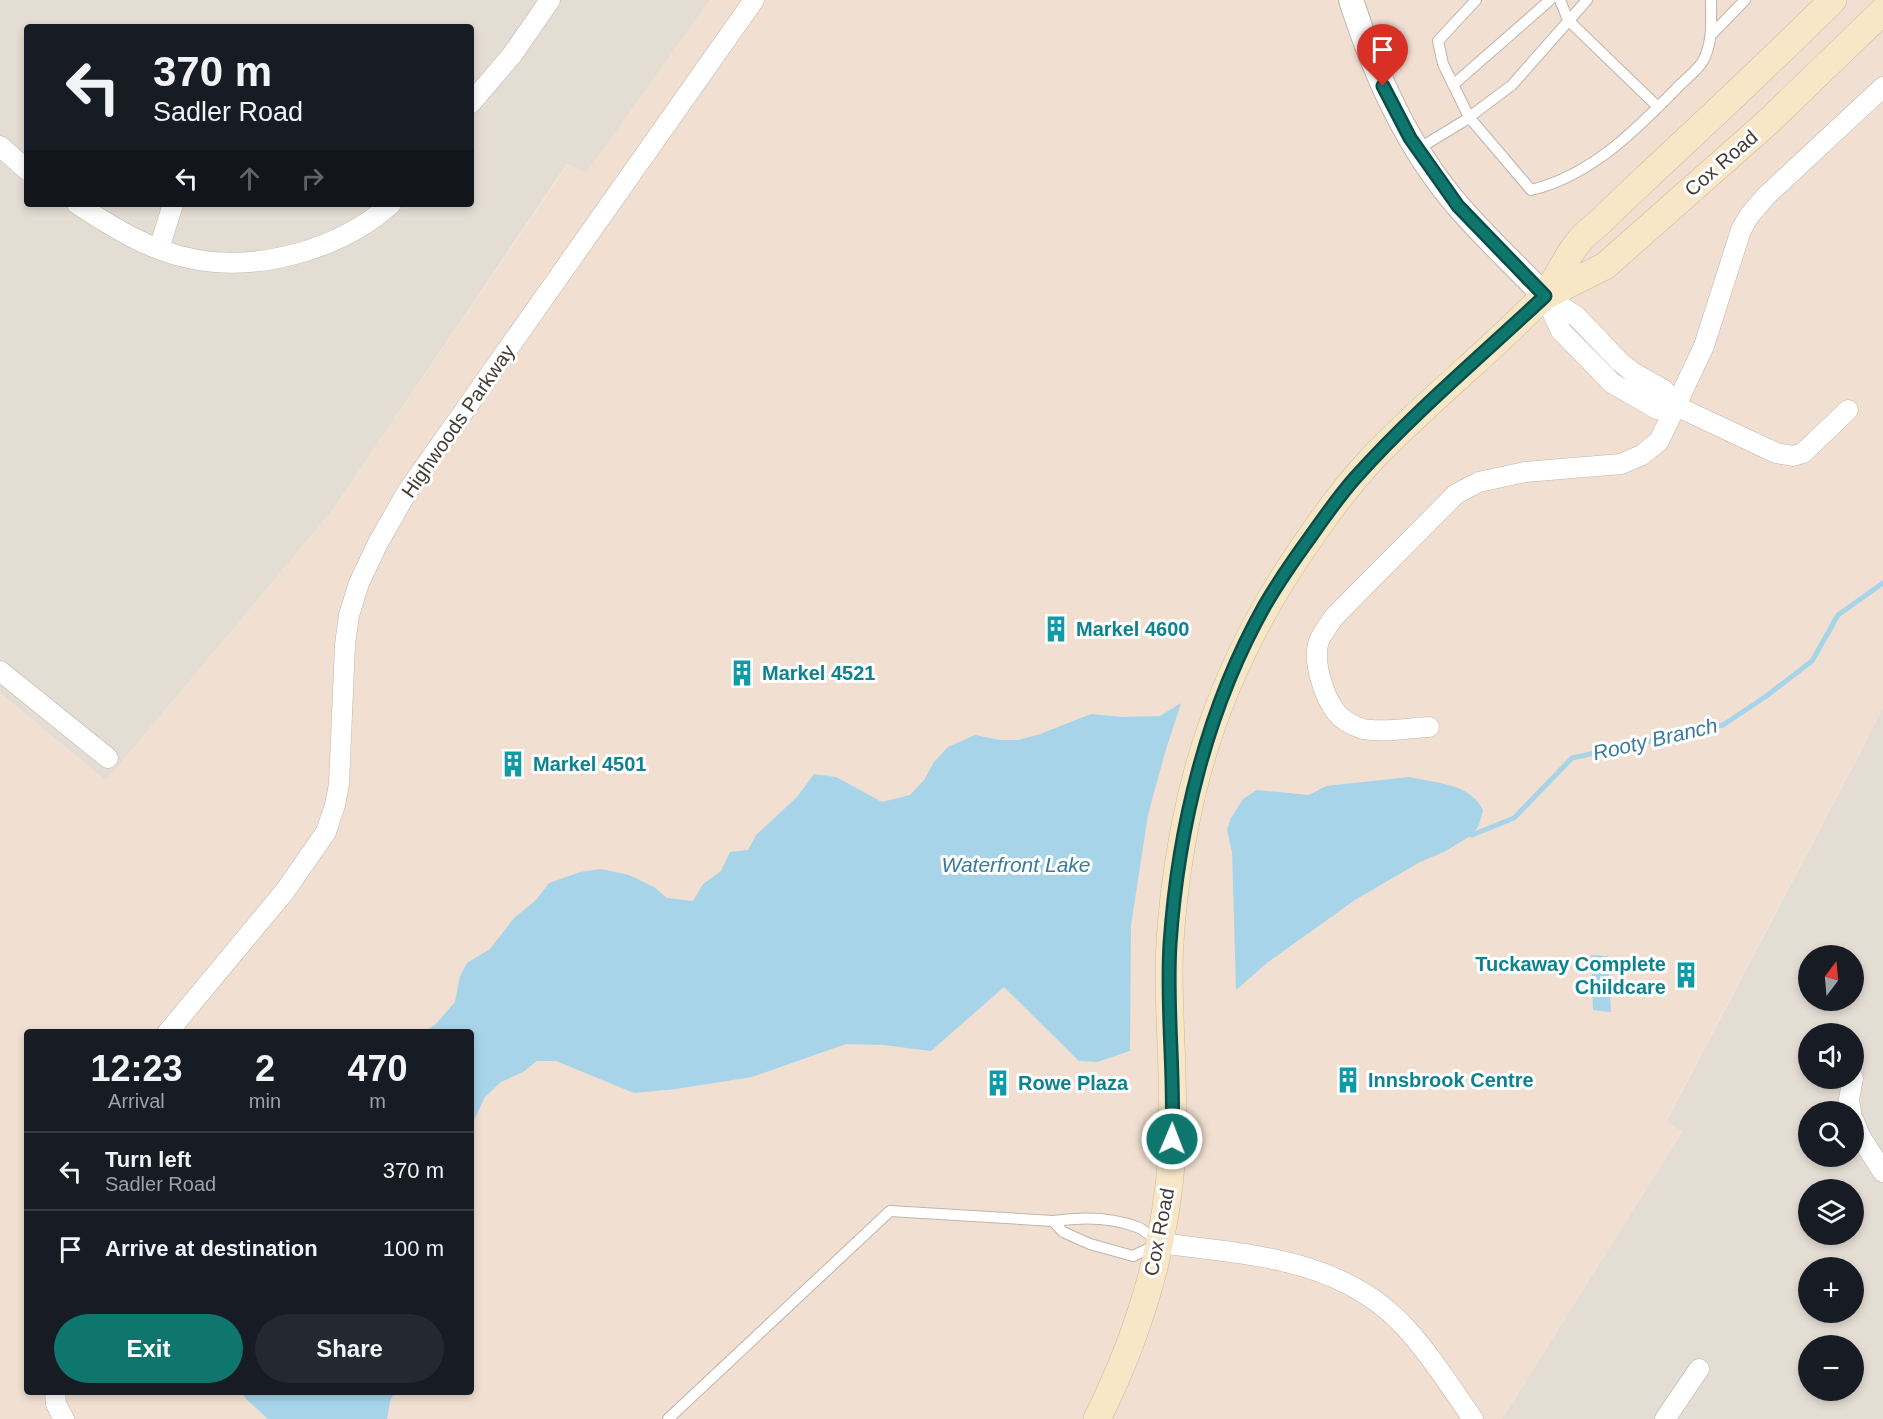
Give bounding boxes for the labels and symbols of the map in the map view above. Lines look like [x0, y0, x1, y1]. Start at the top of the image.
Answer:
pin [1357, 24, 1408, 86]
street label: Cox Road [1680, 126, 1762, 200]
street label: Highwoods Parkway [397, 340, 519, 502]
building icon: Markel 4600 [1041, 614, 1071, 644]
place label: Markel 4600 [1076, 618, 1189, 640]
building icon: Markel 4521 [727, 658, 757, 688]
place label: Markel 4521 [762, 662, 875, 684]
water label: Rooty Branch [1590, 713, 1720, 765]
building icon: Markel 4501 [498, 749, 528, 779]
place label: Markel 4501 [533, 753, 646, 775]
water label: Waterfront Lake [941, 853, 1091, 876]
north arrow [1798, 945, 1864, 1011]
place label: Tuckaway Complete Childcare [1475, 953, 1666, 998]
building icon: Tuckaway Complete Childcare [1671, 960, 1701, 990]
building icon: Innsbrook Centre [1333, 1065, 1363, 1095]
building icon: Rowe Plaza [983, 1068, 1013, 1098]
place label: Innsbrook Centre [1368, 1069, 1534, 1091]
place label: Rowe Plaza [1018, 1072, 1129, 1094]
position arrow [1140, 1107, 1204, 1171]
street label: Cox Road [1140, 1186, 1178, 1278]

